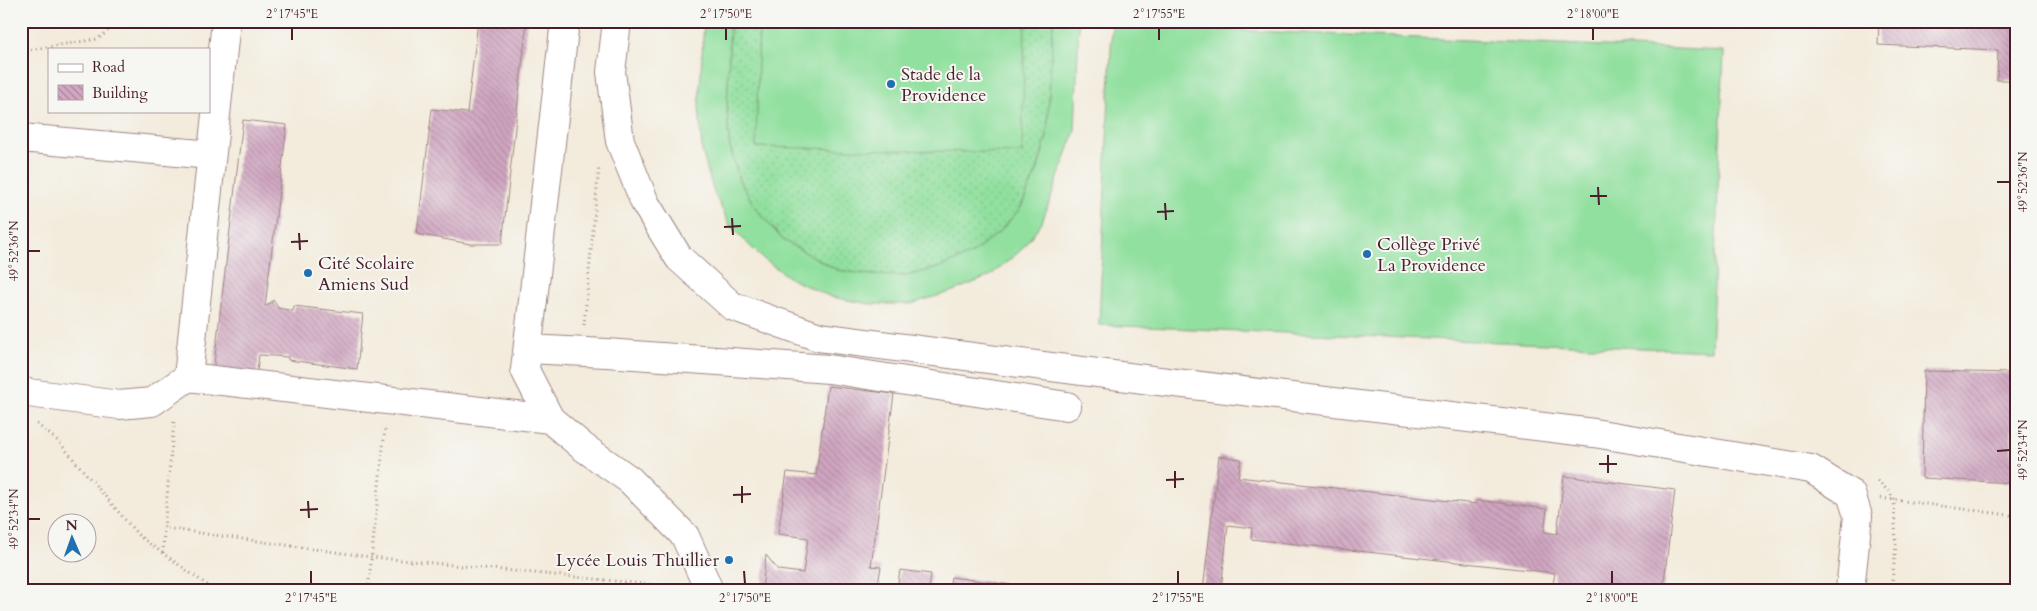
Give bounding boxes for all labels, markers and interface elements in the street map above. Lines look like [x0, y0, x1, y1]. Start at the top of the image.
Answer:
text: 2°17'45"E [266, 6, 318, 22]
text: 2°17'50"E [700, 6, 752, 22]
text: 2°17'55"E [1133, 6, 1185, 22]
text: 2°18'00"E [1567, 6, 1619, 22]
legend [48, 48, 210, 112]
text: Road [92, 57, 125, 77]
place label: Stade de la Providence [901, 62, 986, 108]
marker: Stade de la Providence [885, 78, 897, 90]
text: Building [92, 83, 148, 103]
text: 49°52'36"N [2015, 151, 2031, 212]
text: 49°52'36"N [6, 220, 22, 281]
place label: Collège Privé La Providence [1377, 232, 1486, 278]
marker: Collège Privé La Providence [1361, 248, 1373, 260]
place label: Cité Scolaire Amiens Sud [318, 251, 415, 297]
marker: Cité Scolaire Amiens Sud [302, 267, 314, 279]
text: 49°52'34"N [2015, 419, 2031, 480]
text: 49°52'34"N [6, 488, 22, 549]
north arrow [48, 514, 98, 564]
text: N [65, 516, 78, 535]
place label: Lycée Louis Thuillier [556, 548, 719, 573]
marker: Lycée Louis Thuillier [723, 554, 735, 566]
text: 2°17'45"E [285, 590, 337, 606]
text: 2°17'50"E [719, 590, 771, 606]
text: 2°17'55"E [1152, 590, 1204, 606]
text: 2°18'00"E [1586, 590, 1638, 606]

